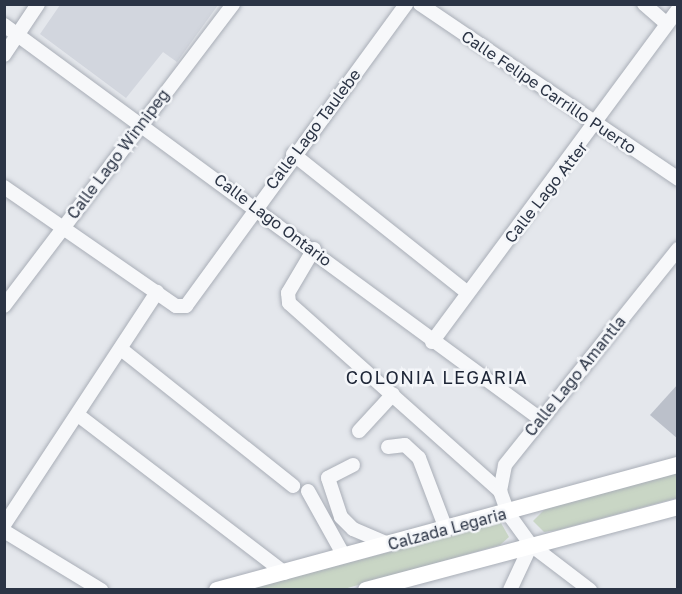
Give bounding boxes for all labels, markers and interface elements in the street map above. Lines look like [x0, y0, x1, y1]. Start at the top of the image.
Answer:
street label: Calle Felipe Carrillo Puerto [458, 26, 640, 158]
street label: Calle Lago Taulebe [262, 65, 364, 193]
street label: Calle Lago Winnipeg [63, 85, 173, 223]
street label: Calle Lago Atter [500, 138, 592, 246]
street label: Calle Lago Ontario [210, 170, 336, 270]
street label: Calle Lago Amantla [521, 312, 629, 440]
district label: COLONIA LEGARIA [346, 366, 528, 388]
street label: Calzada Legaria [386, 504, 508, 554]

